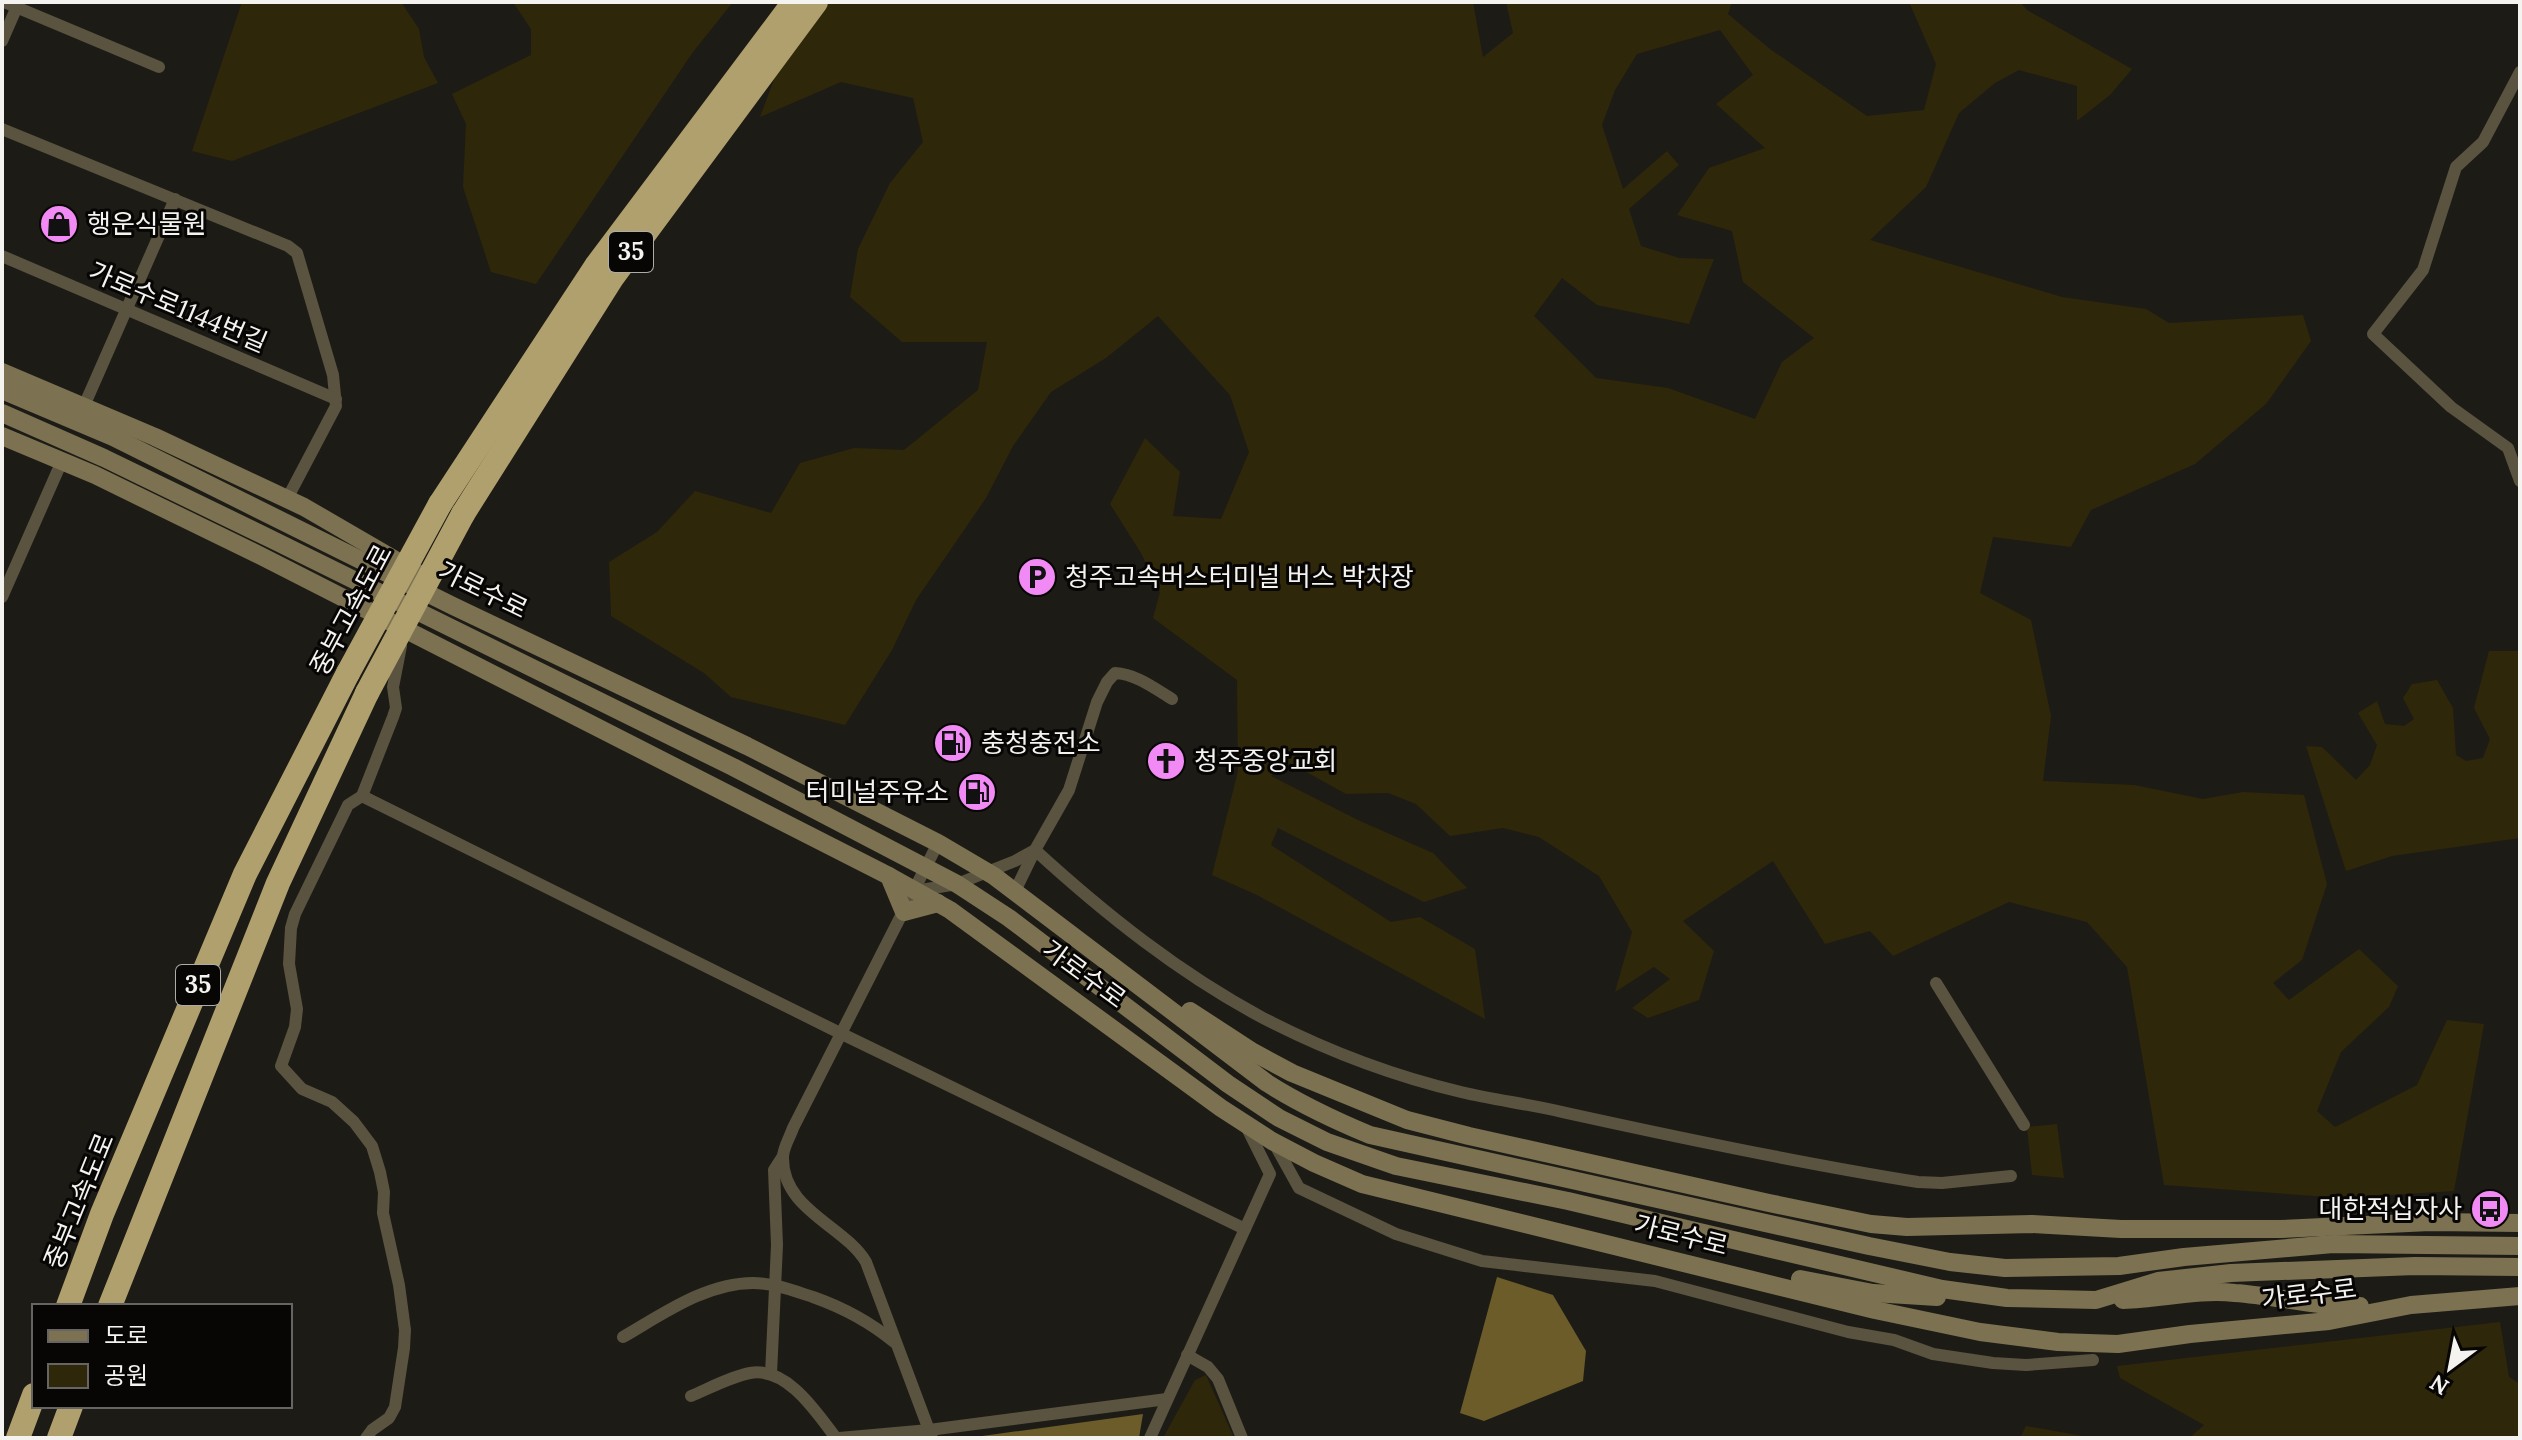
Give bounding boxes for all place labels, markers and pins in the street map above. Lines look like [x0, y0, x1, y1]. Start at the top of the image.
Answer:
shop icon: 행운식물원 [38, 203, 80, 245]
place label: 행운식물원 [87, 207, 207, 240]
parking icon: 청주고속버스터미널 버스 박차장 [1016, 556, 1058, 598]
place label: 청주고속버스터미널 버스 박차장 [1065, 560, 1414, 593]
fuel station icon: 충청충전소 [932, 722, 974, 764]
place label: 충청충전소 [981, 726, 1101, 759]
church icon: 청주중앙교회 [1145, 740, 1187, 782]
place label: 청주중앙교회 [1194, 744, 1338, 777]
fuel station icon: 터미널주유소 [956, 771, 998, 813]
place label: 터미널주유소 [805, 775, 949, 808]
bus stop icon: 대한적십자사 [2469, 1188, 2511, 1230]
place label: 대한적십자사 [2318, 1192, 2462, 1225]

